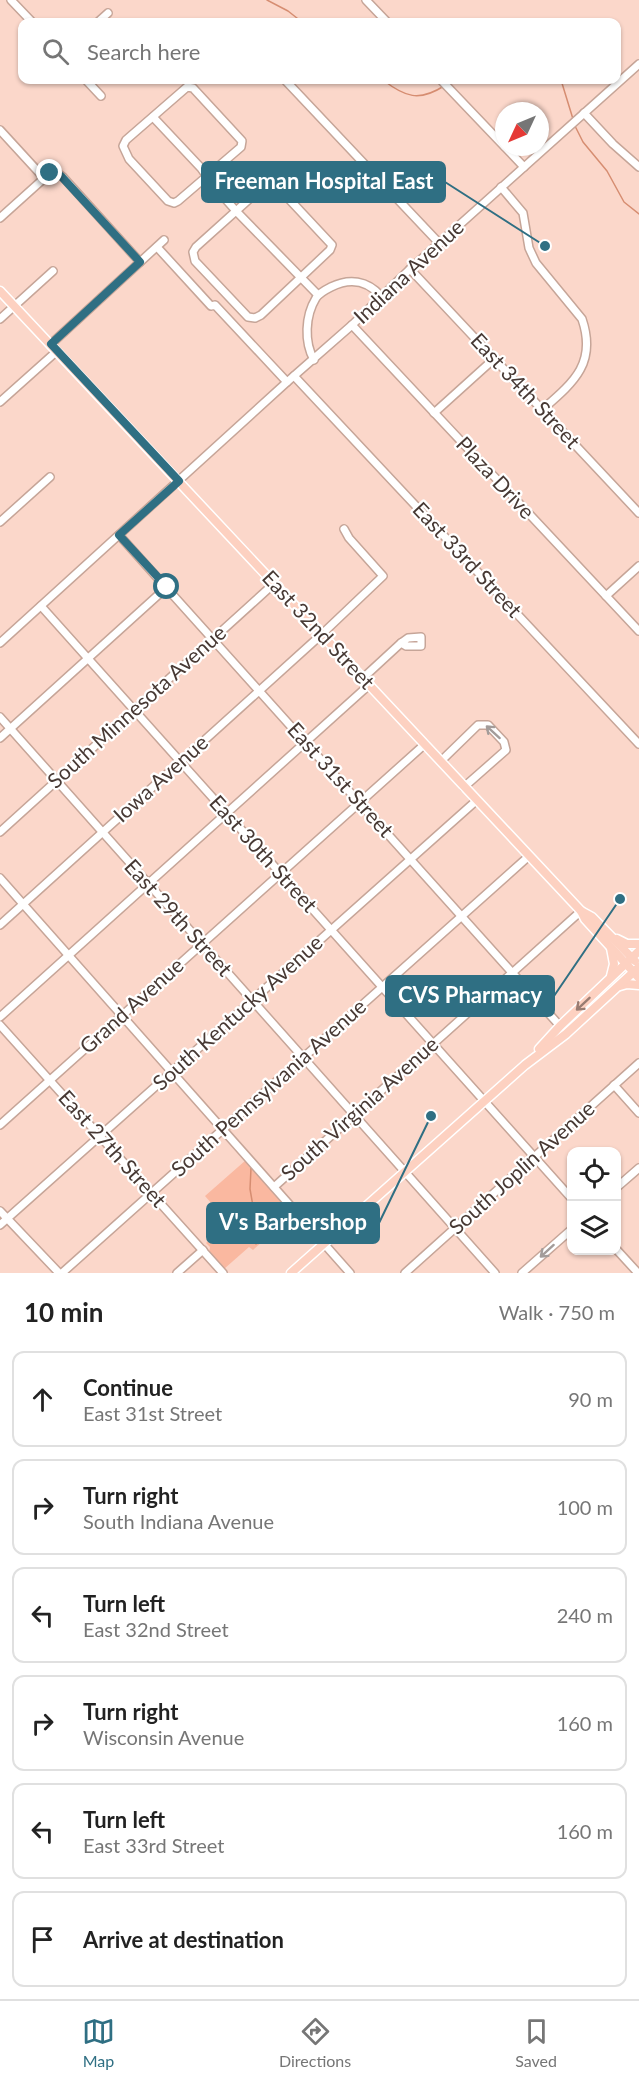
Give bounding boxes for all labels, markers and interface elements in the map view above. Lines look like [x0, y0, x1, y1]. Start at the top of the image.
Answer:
search box [18, 18, 621, 84]
icon: search [39, 35, 72, 68]
text: Search here [87, 38, 200, 65]
north arrow [495, 102, 549, 156]
route end [36, 159, 62, 185]
callout: Freeman Hospital East [202, 162, 445, 202]
text: Freeman Hospital East [214, 167, 434, 194]
street label: Indiana Avenue [348, 214, 468, 328]
street label: East 34th Street [466, 327, 586, 453]
street label: Plaza Drive [452, 431, 540, 523]
street label: East 33rd Street [408, 496, 528, 622]
street label: East 32nd Street [258, 565, 381, 694]
route start [153, 573, 179, 599]
street label: South Minnesota Avenue [42, 619, 230, 793]
street label: East 31st Street [283, 716, 400, 842]
one-way arrow [486, 725, 502, 739]
street label: Iowa Avenue [108, 729, 212, 827]
street label: East 30th Street [205, 789, 323, 917]
street label: East 29th Street [120, 853, 238, 981]
street label: South Kentucky Avenue [147, 929, 327, 1095]
street label: Grand Avenue [74, 952, 188, 1058]
callout: CVS Pharmacy [386, 976, 554, 1016]
text: CVS Pharmacy [398, 981, 542, 1008]
street label: South Pennsylvania Avenue [166, 993, 370, 1181]
one-way arrow [576, 997, 591, 1011]
street label: South Virginia Avenue [275, 1031, 443, 1185]
street label: East 27th Street [54, 1084, 172, 1212]
street label: South Joplin Avenue [443, 1095, 599, 1239]
map controls [567, 1147, 621, 1255]
button: locate [567, 1147, 621, 1201]
button: layers [567, 1201, 621, 1255]
callout: V's Barbershop [207, 1203, 379, 1243]
text: V's Barbershop [218, 1208, 367, 1235]
one-way arrow [539, 1244, 554, 1258]
text: 10 min [24, 1296, 104, 1328]
text: Walk · 750 m [499, 1300, 615, 1324]
text: Continue [83, 1374, 173, 1401]
icon: ahead [26, 1383, 59, 1416]
text: 90 m [568, 1387, 613, 1411]
text: East 31st Street [83, 1401, 222, 1425]
text: Turn right [83, 1482, 178, 1509]
icon: right [26, 1491, 59, 1524]
text: 100 m [557, 1495, 613, 1519]
text: South Indiana Avenue [83, 1509, 274, 1533]
text: Turn left [83, 1590, 165, 1617]
icon: left [26, 1599, 59, 1632]
text: 240 m [557, 1603, 613, 1627]
text: East 32nd Street [83, 1617, 229, 1641]
text: Turn right [83, 1698, 178, 1725]
icon: right [26, 1707, 59, 1740]
text: 160 m [557, 1711, 613, 1735]
text: Wisconsin Avenue [83, 1725, 244, 1749]
text: Turn left [83, 1806, 165, 1833]
icon: left [26, 1815, 59, 1848]
text: 160 m [557, 1819, 613, 1843]
text: East 33rd Street [83, 1833, 224, 1857]
icon: arrive [26, 1923, 59, 1956]
text: Arrive at destination [83, 1926, 284, 1953]
tab: Map [82, 2015, 115, 2070]
tab: Directions [279, 2015, 351, 2070]
tab: Saved [515, 2015, 557, 2070]

